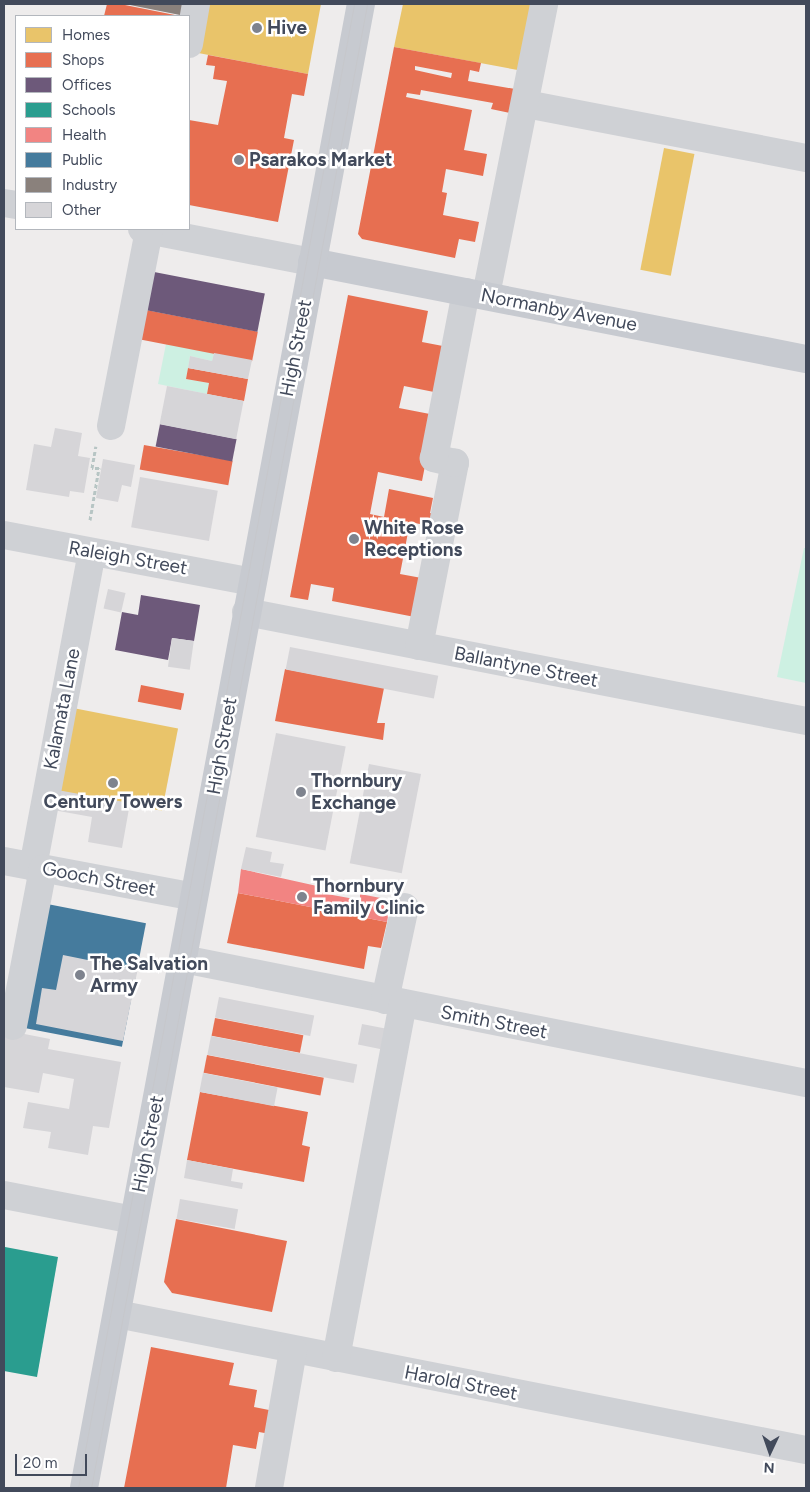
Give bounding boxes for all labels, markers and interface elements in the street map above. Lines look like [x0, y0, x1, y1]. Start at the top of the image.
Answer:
legend [15, 15, 190, 230]
place label: Hive [267, 17, 307, 39]
marker: Hive [251, 22, 263, 34]
text: Homes [62, 26, 110, 44]
text: Shops [62, 51, 104, 69]
text: Offices [62, 76, 112, 94]
text: Schools [62, 101, 115, 119]
text: Health [62, 126, 106, 144]
place label: Psarakos Market [249, 149, 392, 171]
text: Public [62, 151, 103, 169]
marker: Psarakos Market [233, 154, 245, 166]
text: Industry [62, 176, 117, 194]
text: Other [62, 201, 101, 219]
street label: Normanby Avenue [479, 284, 639, 336]
street label: High Street [275, 298, 317, 398]
place label: White Rose Receptions [364, 517, 464, 561]
marker: White Rose Receptions [348, 533, 360, 545]
street label: Raleigh Street [67, 536, 189, 580]
street label: Ballantyne Street [452, 642, 600, 692]
street label: Kalamata Lane [39, 646, 85, 772]
street label: High Street [202, 696, 242, 796]
place label: Thornbury Exchange [311, 770, 402, 814]
marker: Century Towers [107, 777, 119, 789]
marker: Thornbury Exchange [295, 786, 307, 798]
place label: Century Towers [44, 791, 182, 813]
street label: Gooch Street [40, 857, 158, 901]
place label: Thornbury Family Clinic [313, 875, 425, 919]
marker: Thornbury Family Clinic [295, 890, 309, 904]
place label: The Salvation Army [90, 953, 208, 997]
marker: The Salvation Army [74, 969, 86, 981]
street label: Smith Street [439, 1001, 549, 1043]
street label: High Street [127, 1094, 169, 1194]
street label: Harold Street [403, 1361, 519, 1405]
north arrow [745, 1427, 795, 1477]
scale bar [18, 1444, 90, 1476]
text: 20 m [23, 1454, 57, 1472]
text: N [763, 1459, 775, 1476]

